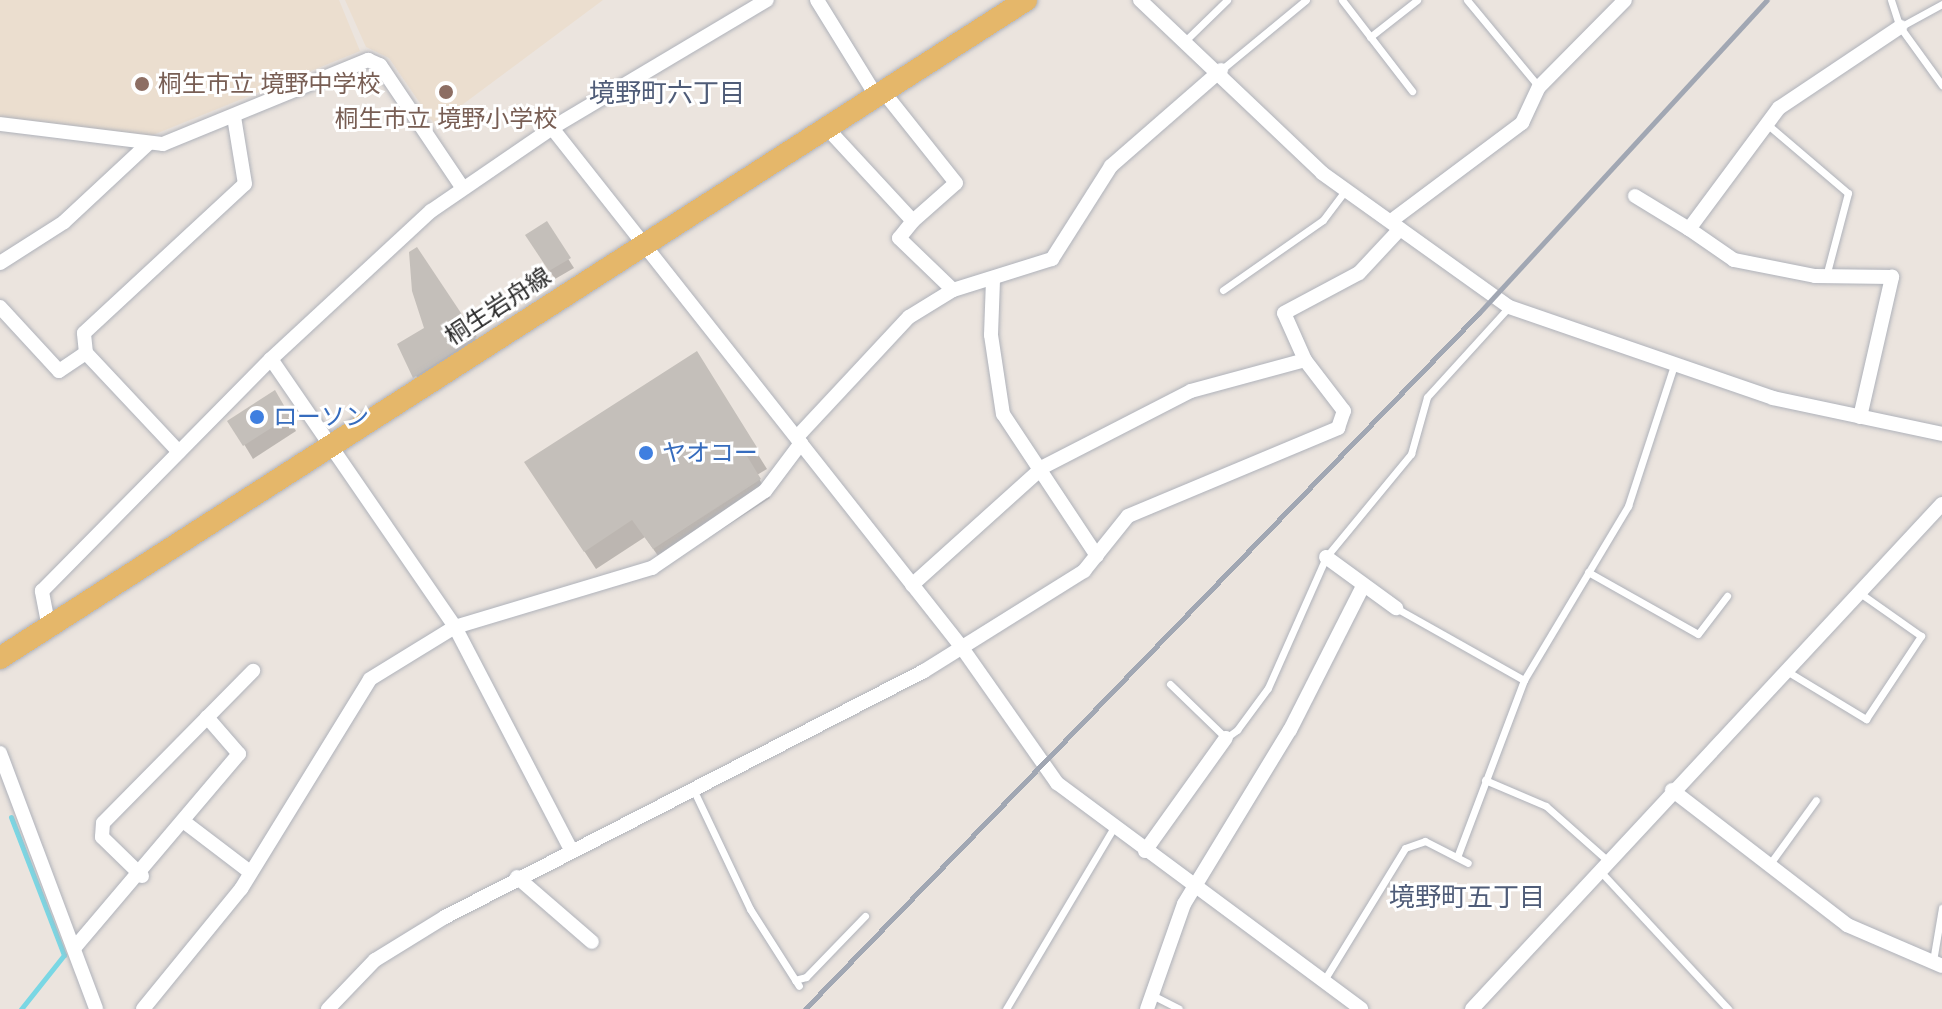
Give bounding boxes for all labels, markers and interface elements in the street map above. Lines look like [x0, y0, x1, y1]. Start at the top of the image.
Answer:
place label: 桐生市立 境野中学校 [158, 70, 381, 98]
marker: 桐生市立 境野中学校 [133, 75, 151, 93]
district label: 境野町六丁目 [589, 77, 745, 109]
marker: 桐生市立 境野小学校 [437, 83, 455, 101]
place label: 桐生市立 境野小学校 [335, 105, 557, 133]
street label: 桐生岩舟線 [440, 261, 556, 351]
place label: ローソン [273, 403, 369, 431]
marker: ローソン [248, 408, 266, 426]
place label: ヤオコー [662, 439, 758, 467]
marker: ヤオコー [637, 444, 655, 462]
district label: 境野町五丁目 [1389, 881, 1545, 913]

